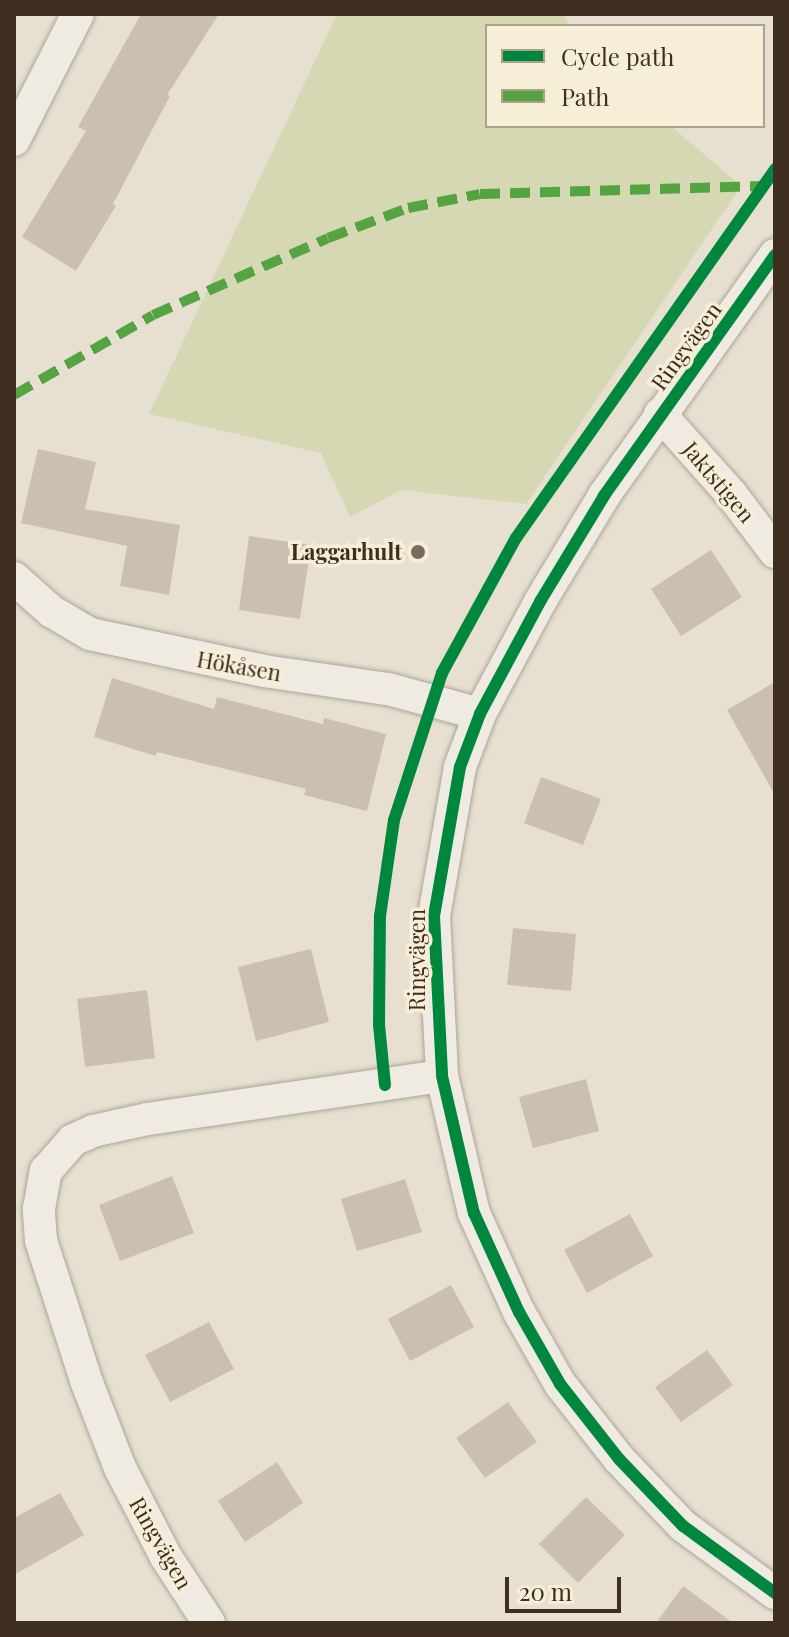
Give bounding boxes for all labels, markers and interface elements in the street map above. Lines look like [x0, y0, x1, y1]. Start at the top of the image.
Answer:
legend [485, 24, 765, 128]
text: Cycle path [561, 40, 674, 72]
text: Path [561, 80, 609, 112]
street label: Ringvägen [645, 297, 727, 395]
street label: Jaktstigen [678, 436, 760, 528]
place label: Laggarhult [291, 539, 402, 565]
marker: Laggarhult [409, 543, 427, 561]
street label: Hökåsen [195, 646, 283, 686]
street label: Ringvägen [404, 909, 430, 1011]
street label: Ringvägen [124, 1492, 198, 1594]
scale bar [509, 1561, 625, 1611]
text: 20 m [519, 1575, 572, 1607]

